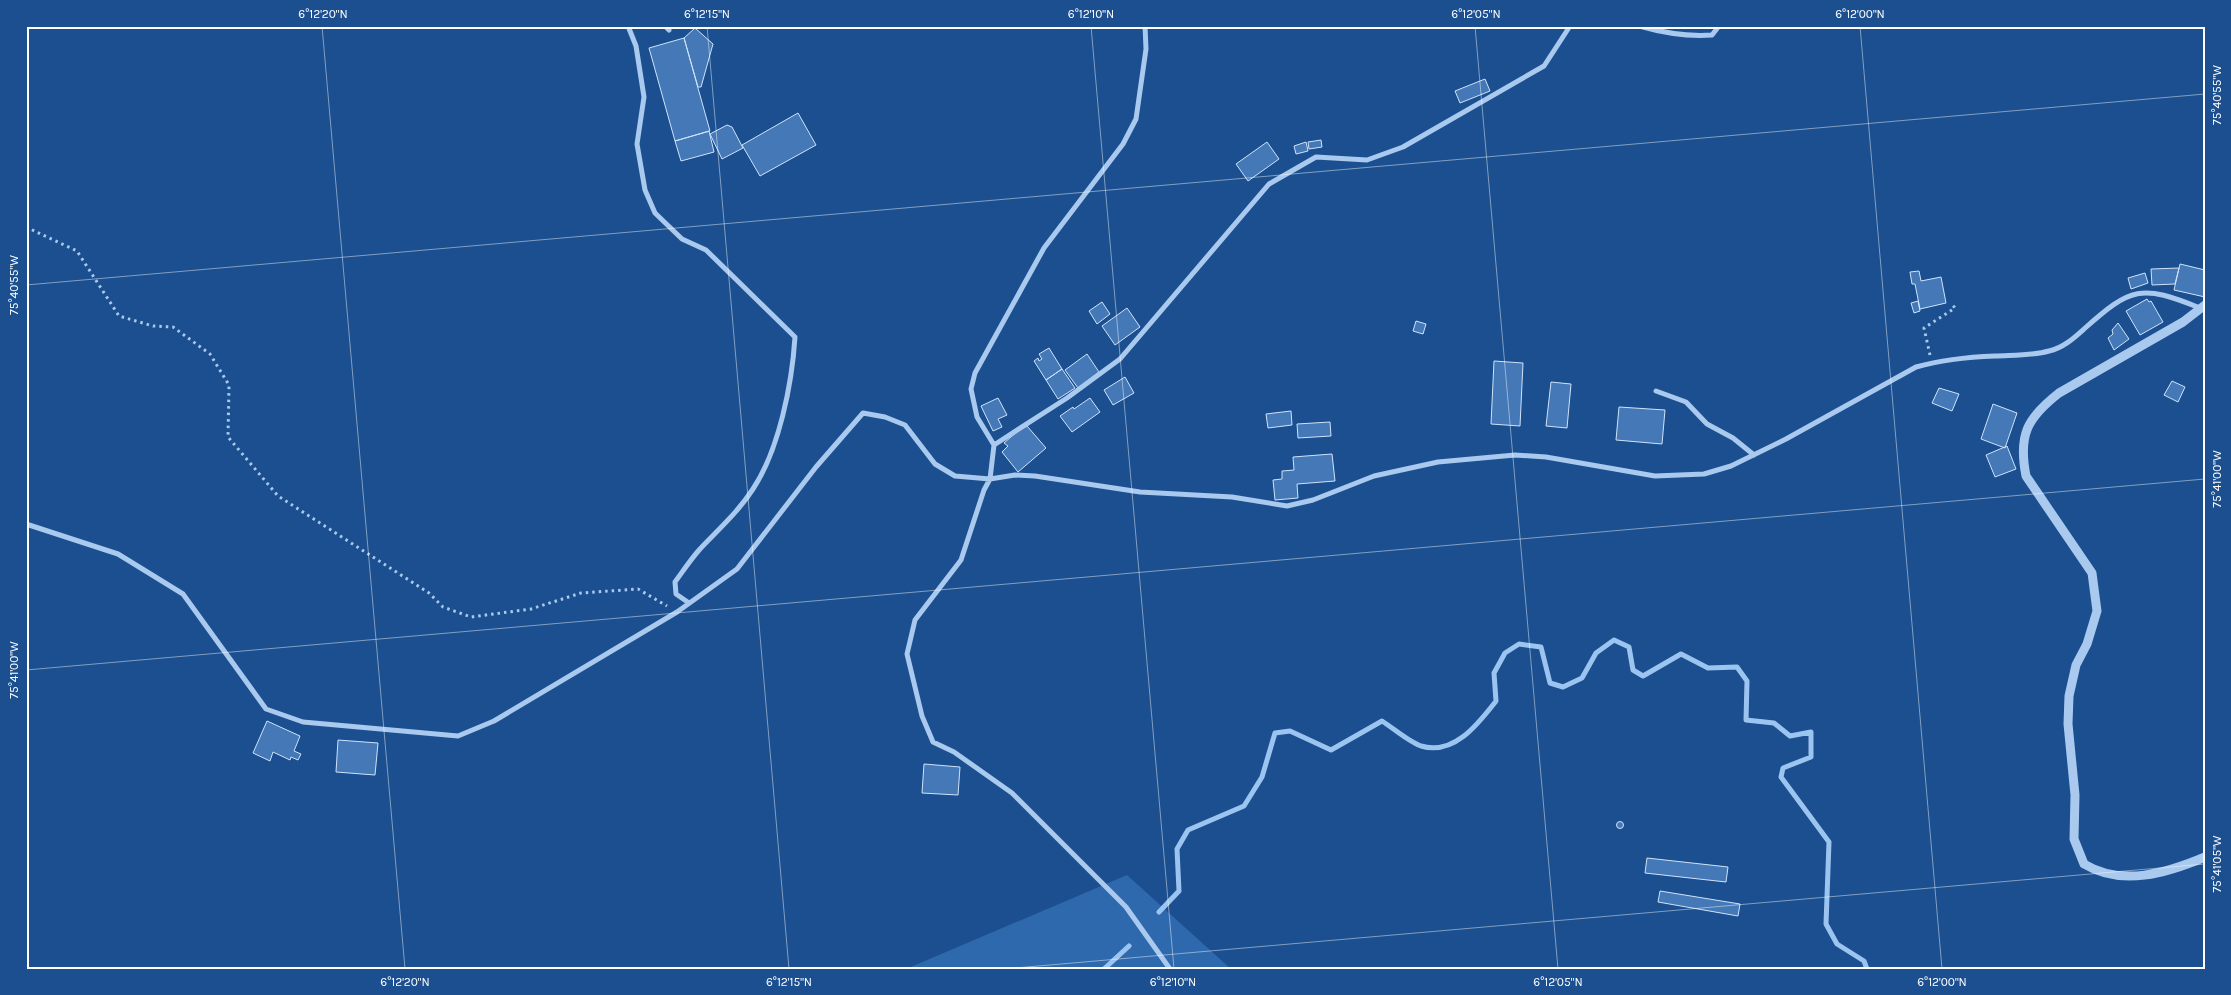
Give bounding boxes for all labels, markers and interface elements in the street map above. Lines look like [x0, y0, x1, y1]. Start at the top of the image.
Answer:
text: 6°12'20"N [298, 7, 348, 21]
text: 6°12'15"N [684, 7, 730, 21]
text: 6°12'10"N [1068, 7, 1114, 21]
text: 6°12'05"N [1451, 7, 1501, 21]
text: 6°12'00"N [1835, 7, 1885, 21]
text: 75°40'55"W [2210, 65, 2224, 125]
text: 75°40'55"W [7, 255, 21, 315]
text: 75°41'00"W [2210, 450, 2224, 508]
text: 75°41'00"W [7, 641, 21, 699]
text: 75°41'05"W [2210, 835, 2224, 893]
text: 6°12'20"N [380, 975, 430, 989]
text: 6°12'15"N [766, 975, 812, 989]
text: 6°12'10"N [1150, 975, 1196, 989]
text: 6°12'05"N [1533, 975, 1583, 989]
text: 6°12'00"N [1917, 975, 1967, 989]

